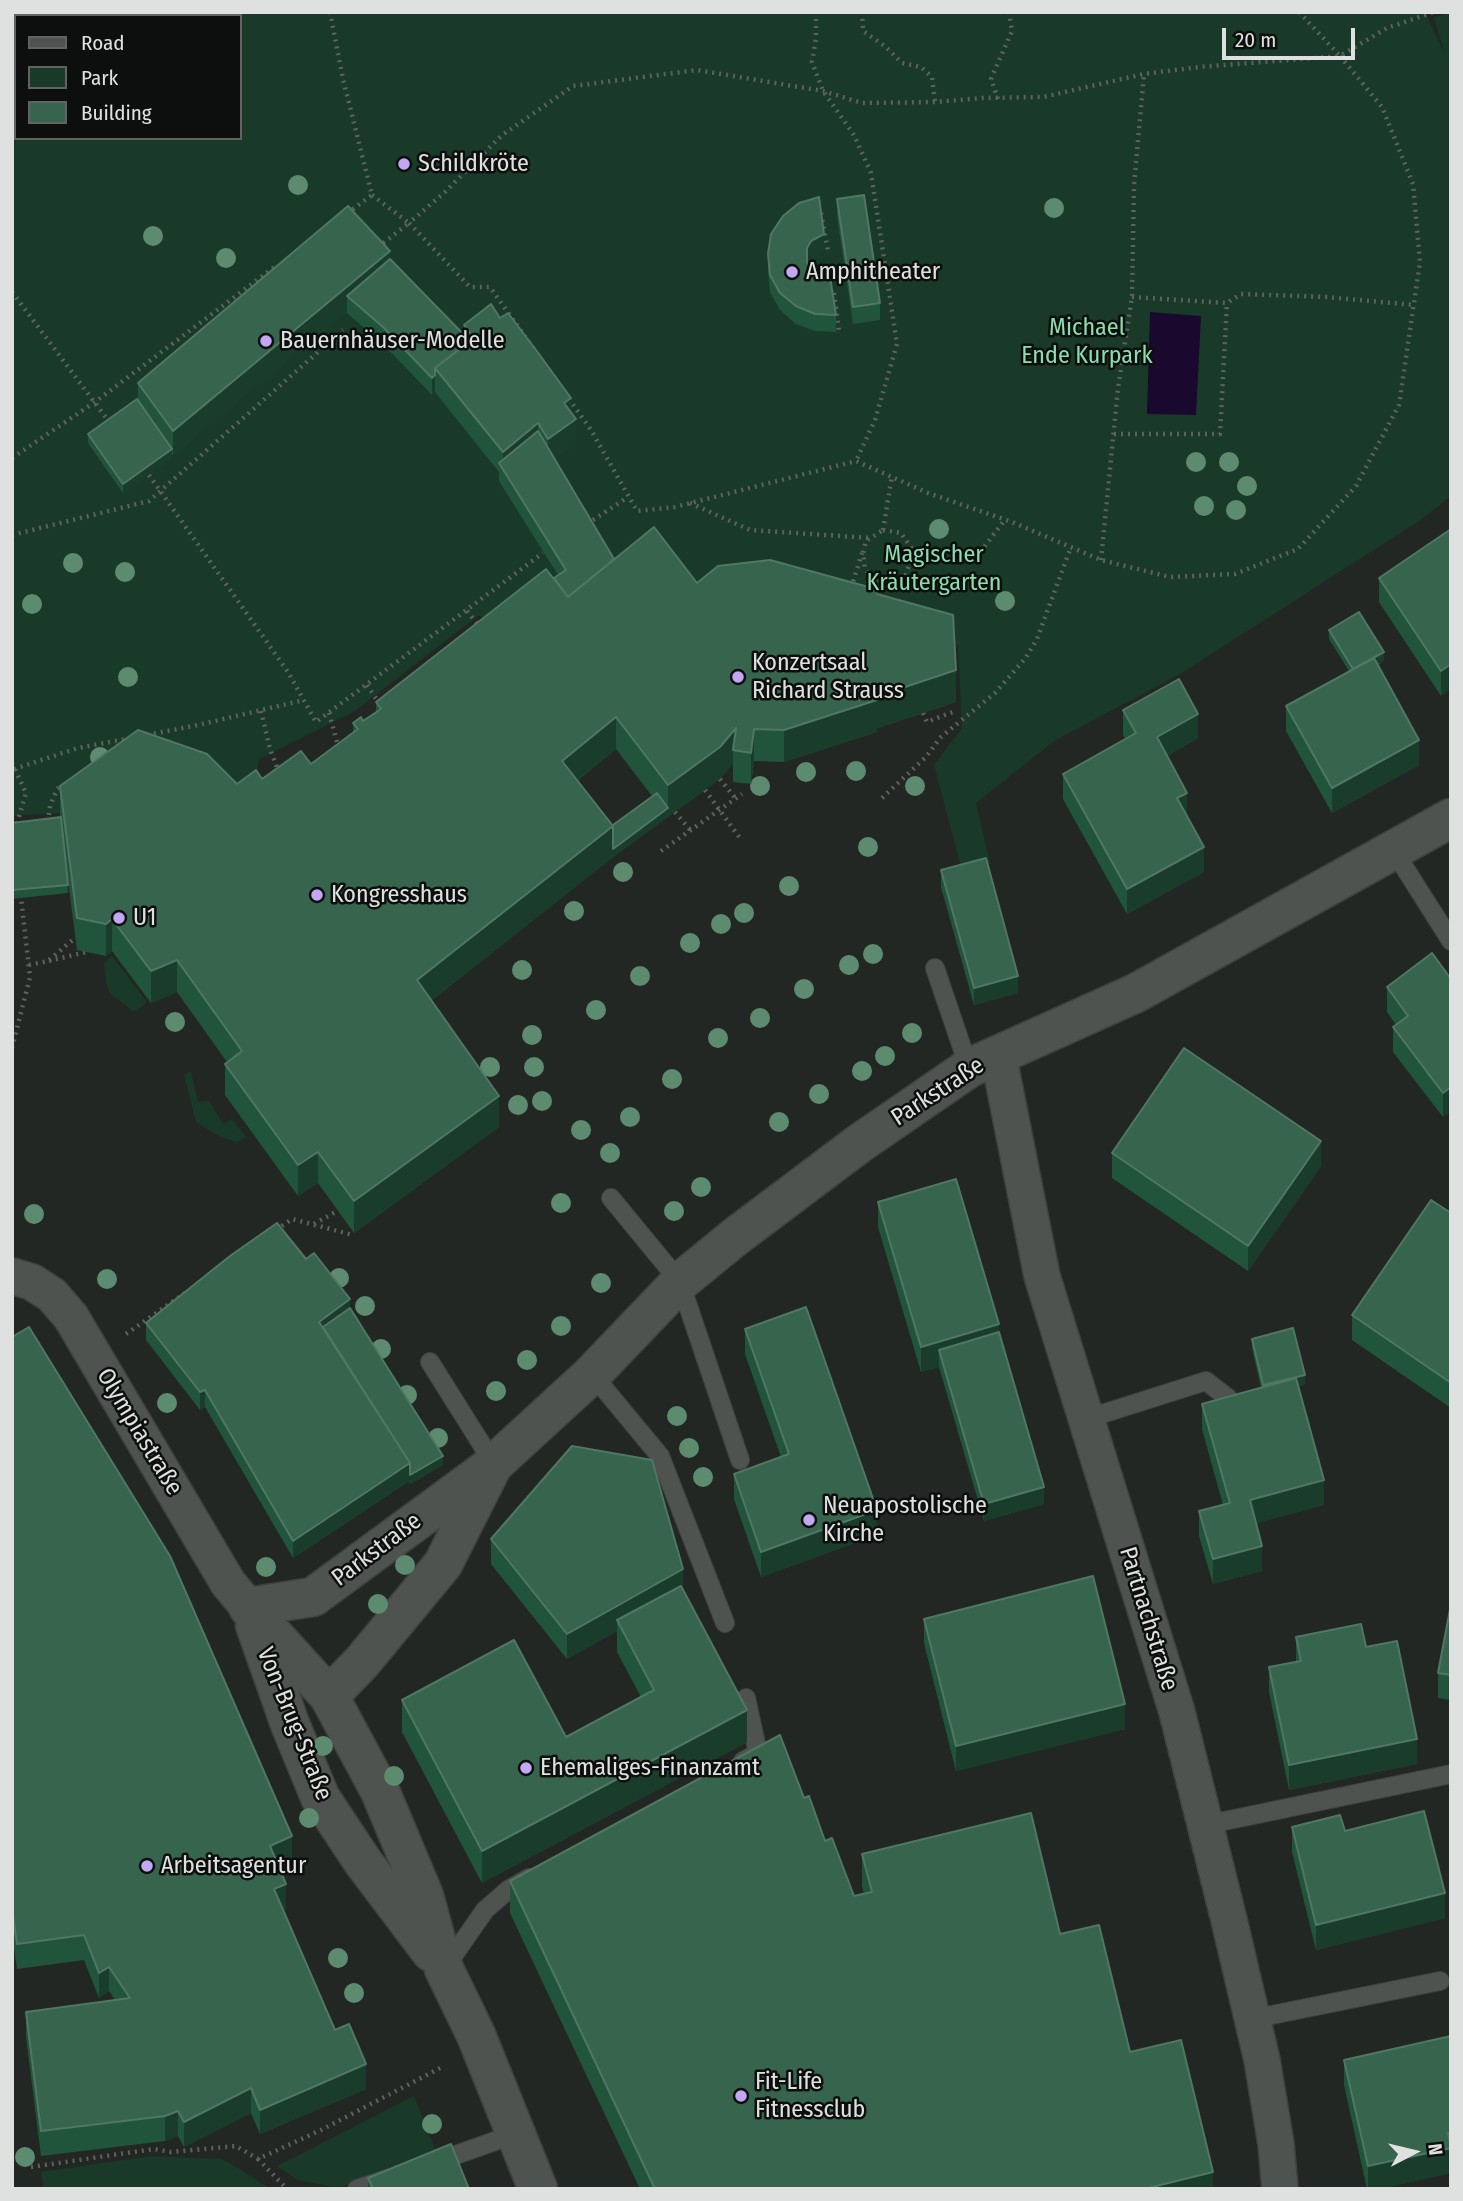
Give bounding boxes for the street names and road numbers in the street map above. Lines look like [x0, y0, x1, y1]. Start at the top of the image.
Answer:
street label: Parkstraße [886, 1051, 990, 1133]
street label: Olympiastraße [90, 1363, 188, 1501]
street label: Parkstraße [327, 1507, 427, 1593]
street label: Partnachstraße [1112, 1544, 1184, 1694]
street label: Von-Brug-Straße [250, 1643, 338, 1805]

